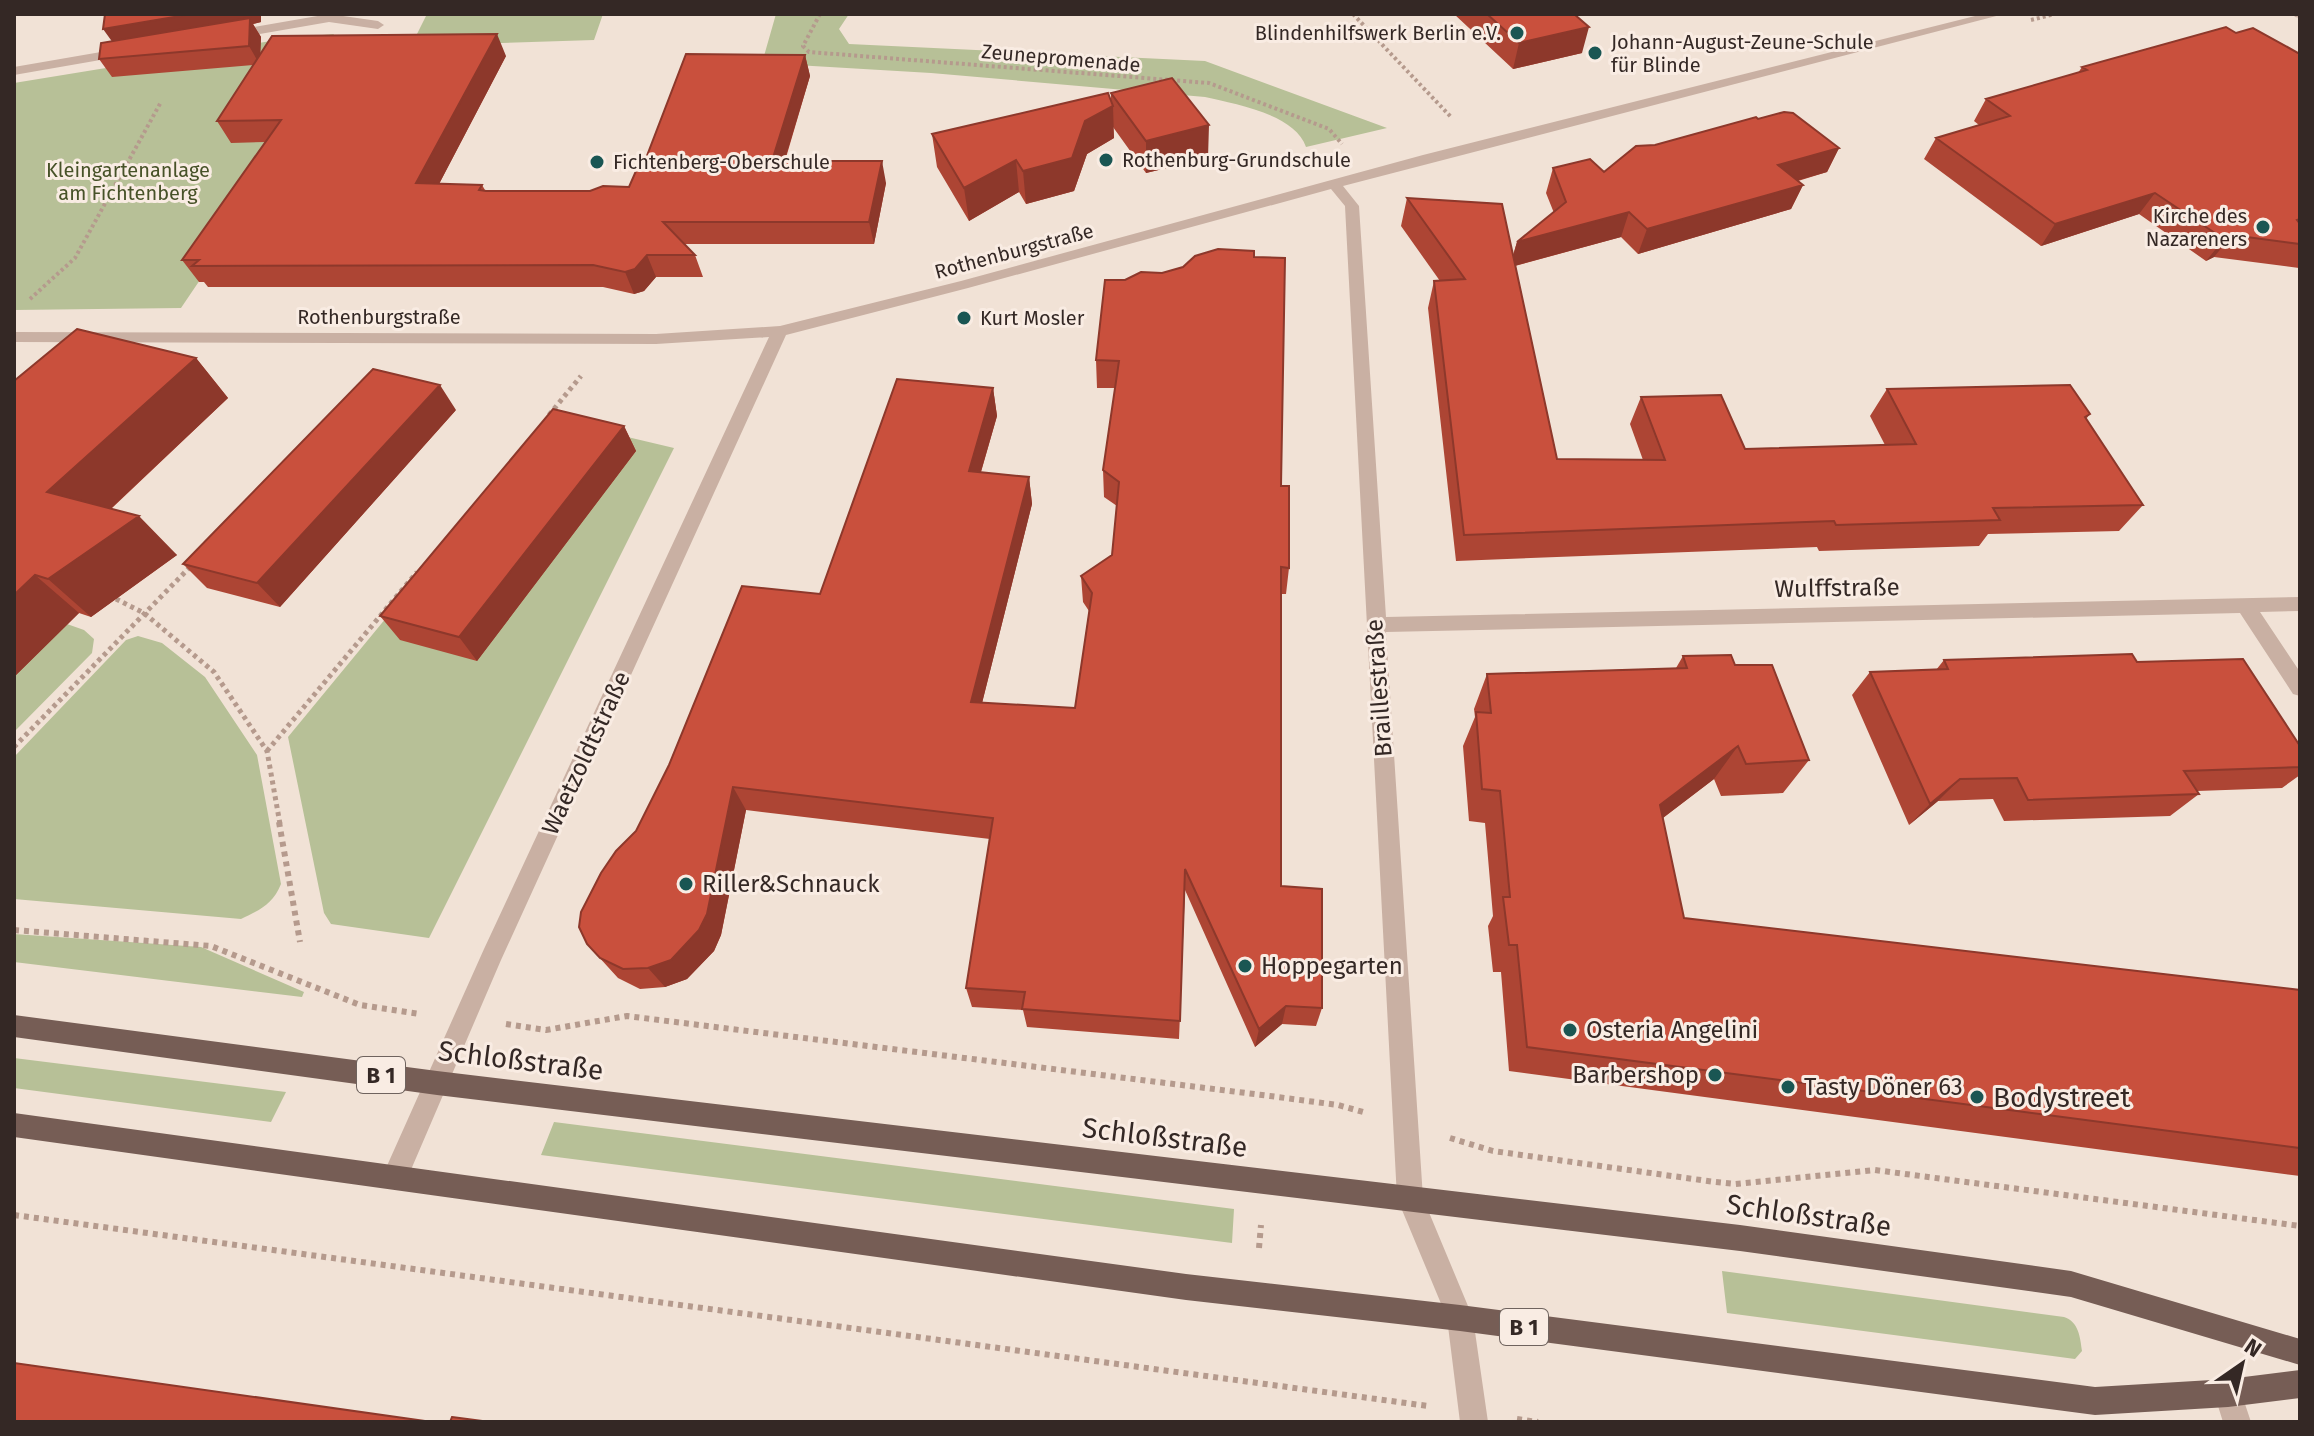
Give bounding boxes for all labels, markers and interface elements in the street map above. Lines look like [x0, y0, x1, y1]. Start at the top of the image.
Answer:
place label: Blindenhilfswerk Berlin e.V. [1255, 21, 1501, 45]
marker: Blindenhilfswerk Berlin e.V. [1508, 24, 1526, 42]
place label: Johann-August-Zeune-Schule für Blinde [1611, 30, 1874, 77]
street label: Zeunepromenade [981, 39, 1141, 77]
marker: Johann-August-Zeune-Schule für Blinde [1586, 44, 1604, 62]
place label: Rothenburg-Grundschule [1122, 148, 1351, 172]
place label: Fichtenberg-Oberschule [613, 150, 830, 174]
marker: Rothenburg-Grundschule [1097, 151, 1115, 169]
marker: Fichtenberg-Oberschule [588, 153, 606, 171]
park label: Kleingartenanlage am Fichtenberg [46, 158, 210, 205]
place label: Kirche des Nazareners [2146, 204, 2247, 251]
street label: Rothenburgstraße [932, 218, 1096, 284]
marker: Kirche des Nazareners [2254, 218, 2272, 236]
street label: Rothenburgstraße [297, 305, 461, 329]
place label: Kurt Mosler [980, 306, 1085, 330]
marker: Kurt Mosler [955, 309, 973, 327]
street label: Wulffstraße [1774, 573, 1900, 603]
street label: Braillestraße [1360, 618, 1398, 758]
street label: Waetzoldtstraße [536, 667, 636, 839]
place label: Riller&Schnauck [702, 870, 880, 898]
marker: Riller&Schnauck [677, 875, 695, 893]
place label: Hoppegarten [1261, 952, 1403, 980]
marker: Hoppegarten [1236, 957, 1254, 975]
place label: Osteria Angelini [1586, 1016, 1758, 1044]
marker: Osteria Angelini [1561, 1021, 1579, 1039]
street label: Schloßstraße [436, 1034, 605, 1087]
road number: B 1 [357, 1057, 405, 1093]
place label: Barbershop [1572, 1061, 1699, 1089]
marker: Barbershop [1706, 1066, 1724, 1084]
place label: Tasty Döner 63 [1804, 1073, 1963, 1101]
marker: Tasty Döner 63 [1779, 1078, 1797, 1096]
place label: Bodystreet [1993, 1081, 2131, 1114]
marker: Bodystreet [1968, 1088, 1986, 1106]
street label: Schloßstraße [1080, 1111, 1249, 1164]
street label: Schloßstraße [1724, 1188, 1894, 1243]
road number: B 1 [1500, 1309, 1548, 1345]
north arrow [2202, 1324, 2282, 1404]
text: N [2239, 1333, 2267, 1363]

